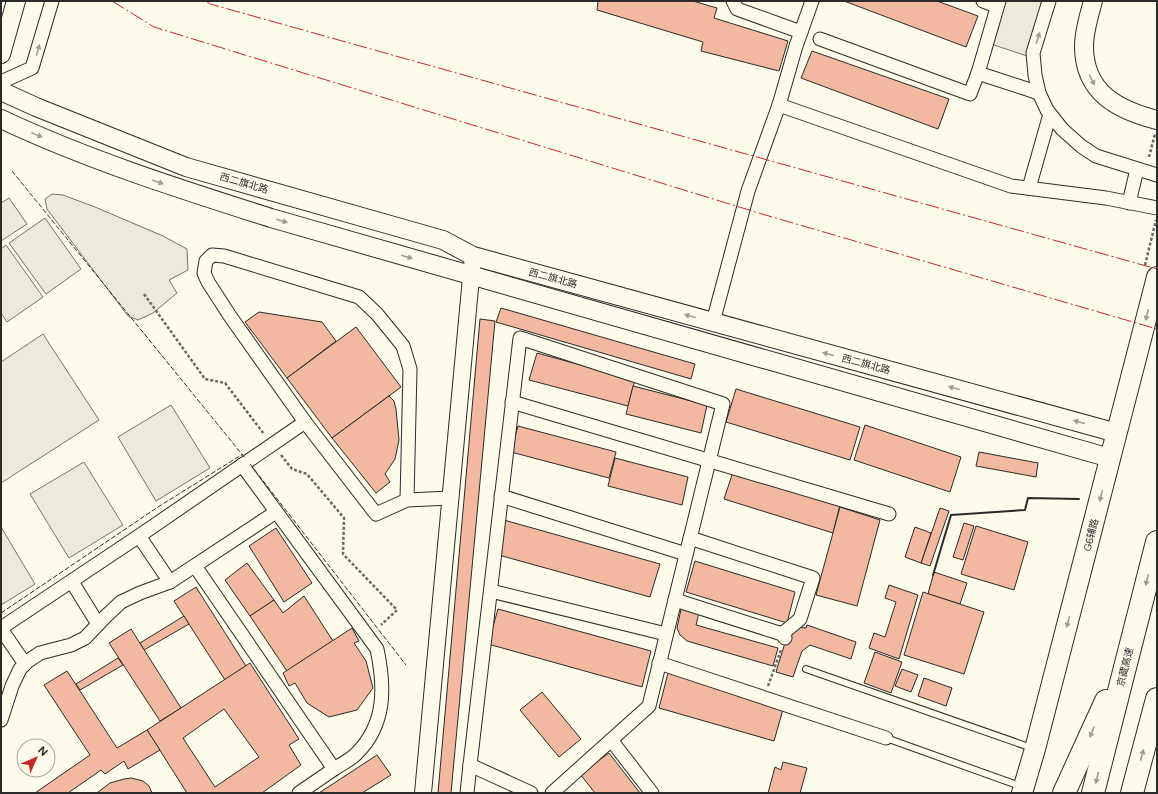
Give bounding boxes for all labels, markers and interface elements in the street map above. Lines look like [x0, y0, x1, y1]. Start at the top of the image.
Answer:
one-way arrow [1035, 31, 1041, 43]
one-way arrow [35, 44, 41, 57]
one-way arrow [1088, 74, 1095, 85]
one-way arrow [31, 133, 43, 139]
street label: 西二旗北路 [218, 170, 270, 196]
one-way arrow [152, 179, 164, 185]
one-way arrow [276, 218, 288, 224]
one-way arrow [401, 254, 413, 260]
street label: 西二旗北路 [527, 265, 579, 291]
one-way arrow [1144, 308, 1150, 321]
one-way arrow [683, 312, 696, 318]
one-way arrow [822, 351, 834, 357]
street label: 西二旗北路 [840, 351, 892, 377]
one-way arrow [948, 385, 960, 391]
one-way arrow [1073, 419, 1085, 425]
one-way arrow [1097, 490, 1103, 502]
street label: G6辅路 [1081, 517, 1101, 553]
one-way arrow [1144, 573, 1150, 586]
one-way arrow [1065, 616, 1071, 628]
street label: 京藏高速 [1114, 646, 1136, 688]
one-way arrow [1089, 726, 1095, 738]
north arrow [16, 738, 56, 778]
text: N [35, 744, 50, 759]
one-way arrow [1140, 749, 1146, 761]
one-way arrow [1093, 772, 1099, 784]

